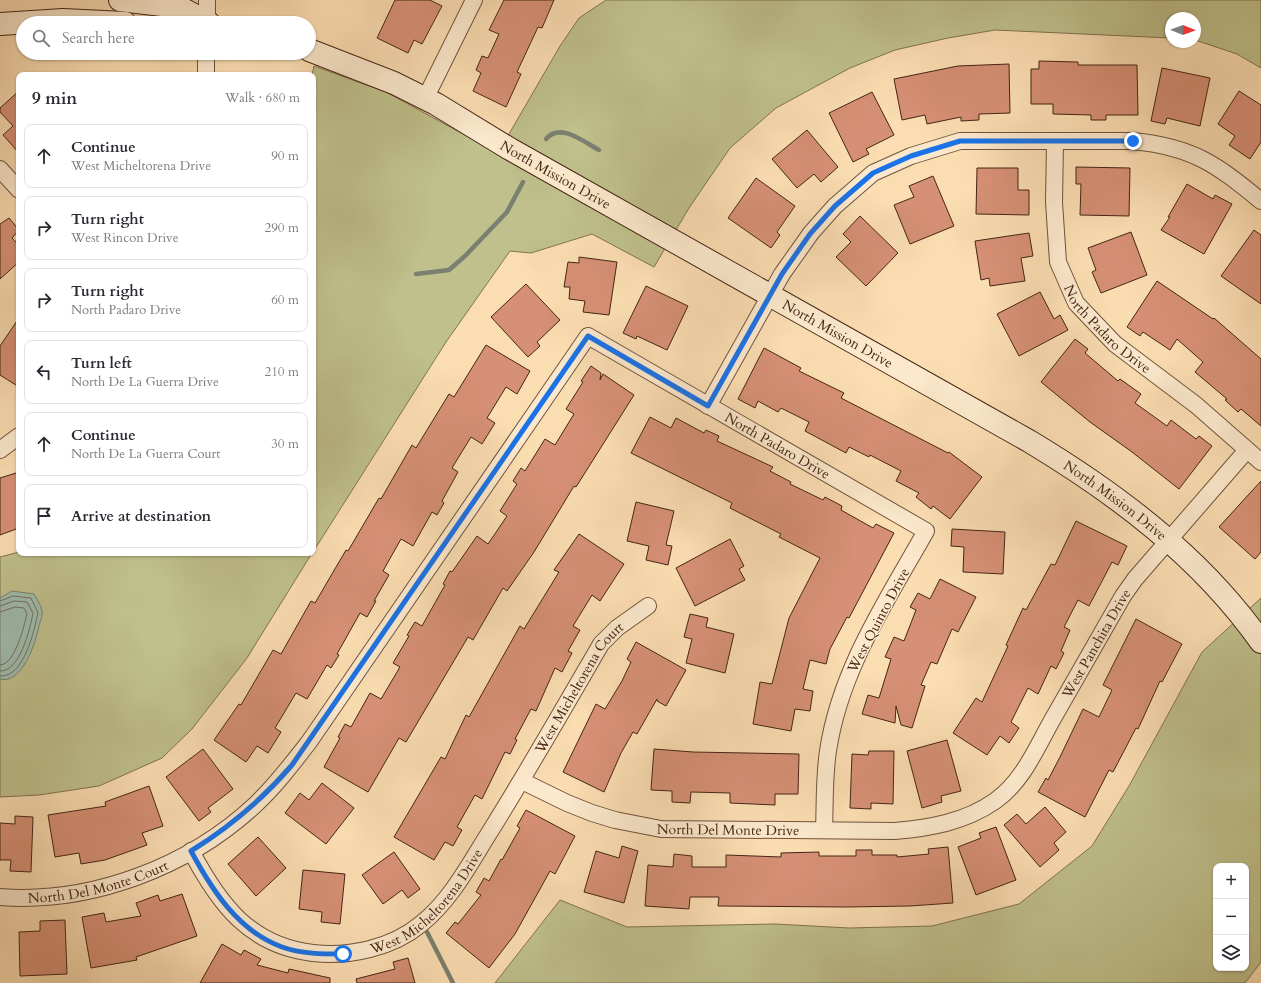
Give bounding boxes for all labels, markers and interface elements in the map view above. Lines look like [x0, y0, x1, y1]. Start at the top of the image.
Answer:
north arrow [1165, 12, 1201, 48]
search box [16, 16, 316, 60]
icon: search [30, 27, 52, 49]
text: Search here [62, 28, 135, 48]
text: 9 min [32, 87, 77, 110]
text: Walk · 680 m [225, 89, 300, 107]
route end [1124, 132, 1142, 150]
street label: North Mission Drive [496, 136, 614, 214]
text: Continue [71, 137, 136, 157]
icon: ahead [33, 145, 55, 167]
text: 90 m [271, 147, 299, 165]
text: West Micheltorena Drive [71, 157, 211, 175]
text: Turn right [71, 209, 144, 229]
icon: right [33, 217, 55, 239]
text: 290 m [265, 219, 299, 237]
text: West Rincon Drive [71, 229, 179, 247]
text: Turn right [71, 281, 144, 301]
street label: North Padaro Drive [1059, 282, 1155, 378]
icon: right [33, 289, 55, 311]
text: 60 m [271, 291, 299, 309]
street label: North Mission Drive [779, 295, 896, 373]
text: North Padaro Drive [71, 301, 181, 319]
text: Turn left [71, 353, 132, 373]
icon: left [33, 361, 55, 383]
text: 210 m [265, 363, 299, 381]
text: North De La Guerra Drive [71, 373, 219, 391]
street label: North Padaro Drive [721, 408, 833, 484]
text: Continue [71, 425, 136, 445]
icon: ahead [33, 433, 55, 455]
text: 30 m [271, 435, 299, 453]
text: North De La Guerra Court [71, 445, 220, 463]
street label: North Mission Drive [1060, 456, 1171, 545]
icon: arrive [33, 505, 55, 527]
text: Arrive at destination [71, 506, 211, 526]
street label: West Quinto Drive [842, 565, 914, 677]
street label: West Panchita Drive [1057, 585, 1135, 703]
street label: West Micheltorena Court [530, 617, 628, 758]
street label: North Del Monte Drive [657, 820, 800, 840]
street label: West Micheltorena Drive [367, 845, 487, 959]
street label: North Del Monte Court [27, 856, 172, 908]
map controls [1213, 863, 1249, 971]
button: + [1213, 863, 1249, 899]
button: − [1213, 899, 1249, 935]
button: layers [1213, 935, 1249, 971]
route start [334, 945, 352, 963]

